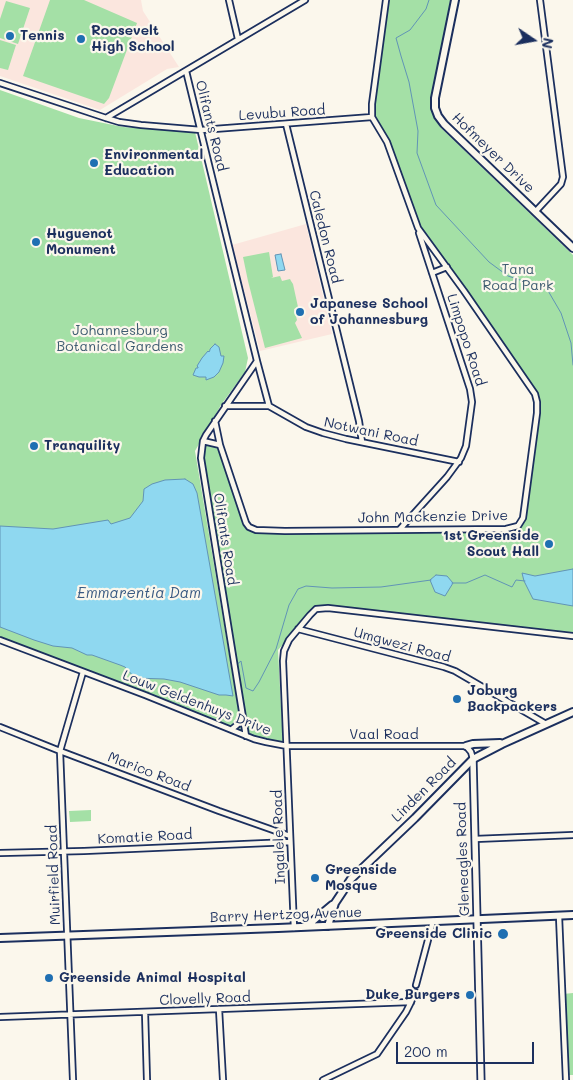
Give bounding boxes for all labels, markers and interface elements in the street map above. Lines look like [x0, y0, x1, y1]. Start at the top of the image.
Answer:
north arrow [508, 15, 558, 65]
place label: Roosevelt High School [91, 23, 175, 56]
place label: Tennis [20, 28, 64, 44]
marker: Tennis [4, 30, 16, 42]
marker: Roosevelt High School [75, 33, 87, 45]
text: N [538, 36, 559, 50]
street label: Olifants Road [192, 79, 230, 173]
street label: Levubu Road [238, 102, 326, 124]
street label: Hofmeyer Drive [448, 109, 538, 197]
place label: Environmental Education [104, 147, 203, 180]
marker: Environmental Education [88, 157, 100, 169]
street label: Caledon Road [305, 189, 345, 285]
place label: Huguenot Monument [46, 226, 116, 258]
marker: Huguenot Monument [30, 236, 42, 248]
park label: Tana Road Park [482, 262, 554, 294]
street label: Limpopo Road [443, 292, 489, 388]
place label: Japanese School of Johannesburg [310, 296, 428, 328]
marker: Japanese School of Johannesburg [294, 306, 306, 318]
park label: Johannesburg Botanical Gardens [56, 323, 184, 356]
street label: Notwani Road [322, 414, 420, 450]
place label: Tranquility [44, 438, 120, 454]
marker: Tranquility [28, 440, 40, 452]
street label: Olifants Road [209, 492, 241, 586]
street label: John Mackenzie Drive [358, 507, 508, 527]
place label: 1st Greenside Scout Hall [443, 528, 539, 560]
marker: 1st Greenside Scout Hall [543, 538, 555, 550]
water label: Emmarentia Dam [77, 584, 201, 602]
street label: Umgwezi Road [352, 624, 452, 666]
street label: Louw Geldenhuys Drive [120, 667, 274, 739]
place label: Joburg Backpackers [467, 683, 557, 716]
marker: Joburg Backpackers [451, 693, 463, 705]
street label: Vaal Road [349, 727, 419, 743]
street label: Marico Road [105, 749, 193, 795]
street label: Linden Road [388, 754, 460, 826]
street label: Ingalele Road [269, 790, 289, 884]
street label: Gleneagles Road [453, 802, 473, 916]
street label: Muirfield Road [44, 825, 64, 925]
street label: Komatie Road [97, 826, 193, 848]
place label: Greenside Mosque [325, 862, 397, 894]
marker: Greenside Mosque [309, 872, 321, 884]
street label: Barry Hertzog Avenue [210, 904, 362, 926]
place label: Greenside Clinic [375, 926, 492, 942]
marker: Greenside Clinic [496, 927, 510, 941]
place label: Greenside Animal Hospital [59, 970, 246, 986]
marker: Greenside Animal Hospital [43, 972, 55, 984]
place label: Duke Burgers [365, 987, 460, 1003]
street label: Clovelly Road [159, 989, 251, 1009]
marker: Duke Burgers [464, 989, 476, 1001]
scale bar [398, 1032, 536, 1064]
text: 200 m [404, 1041, 448, 1061]

